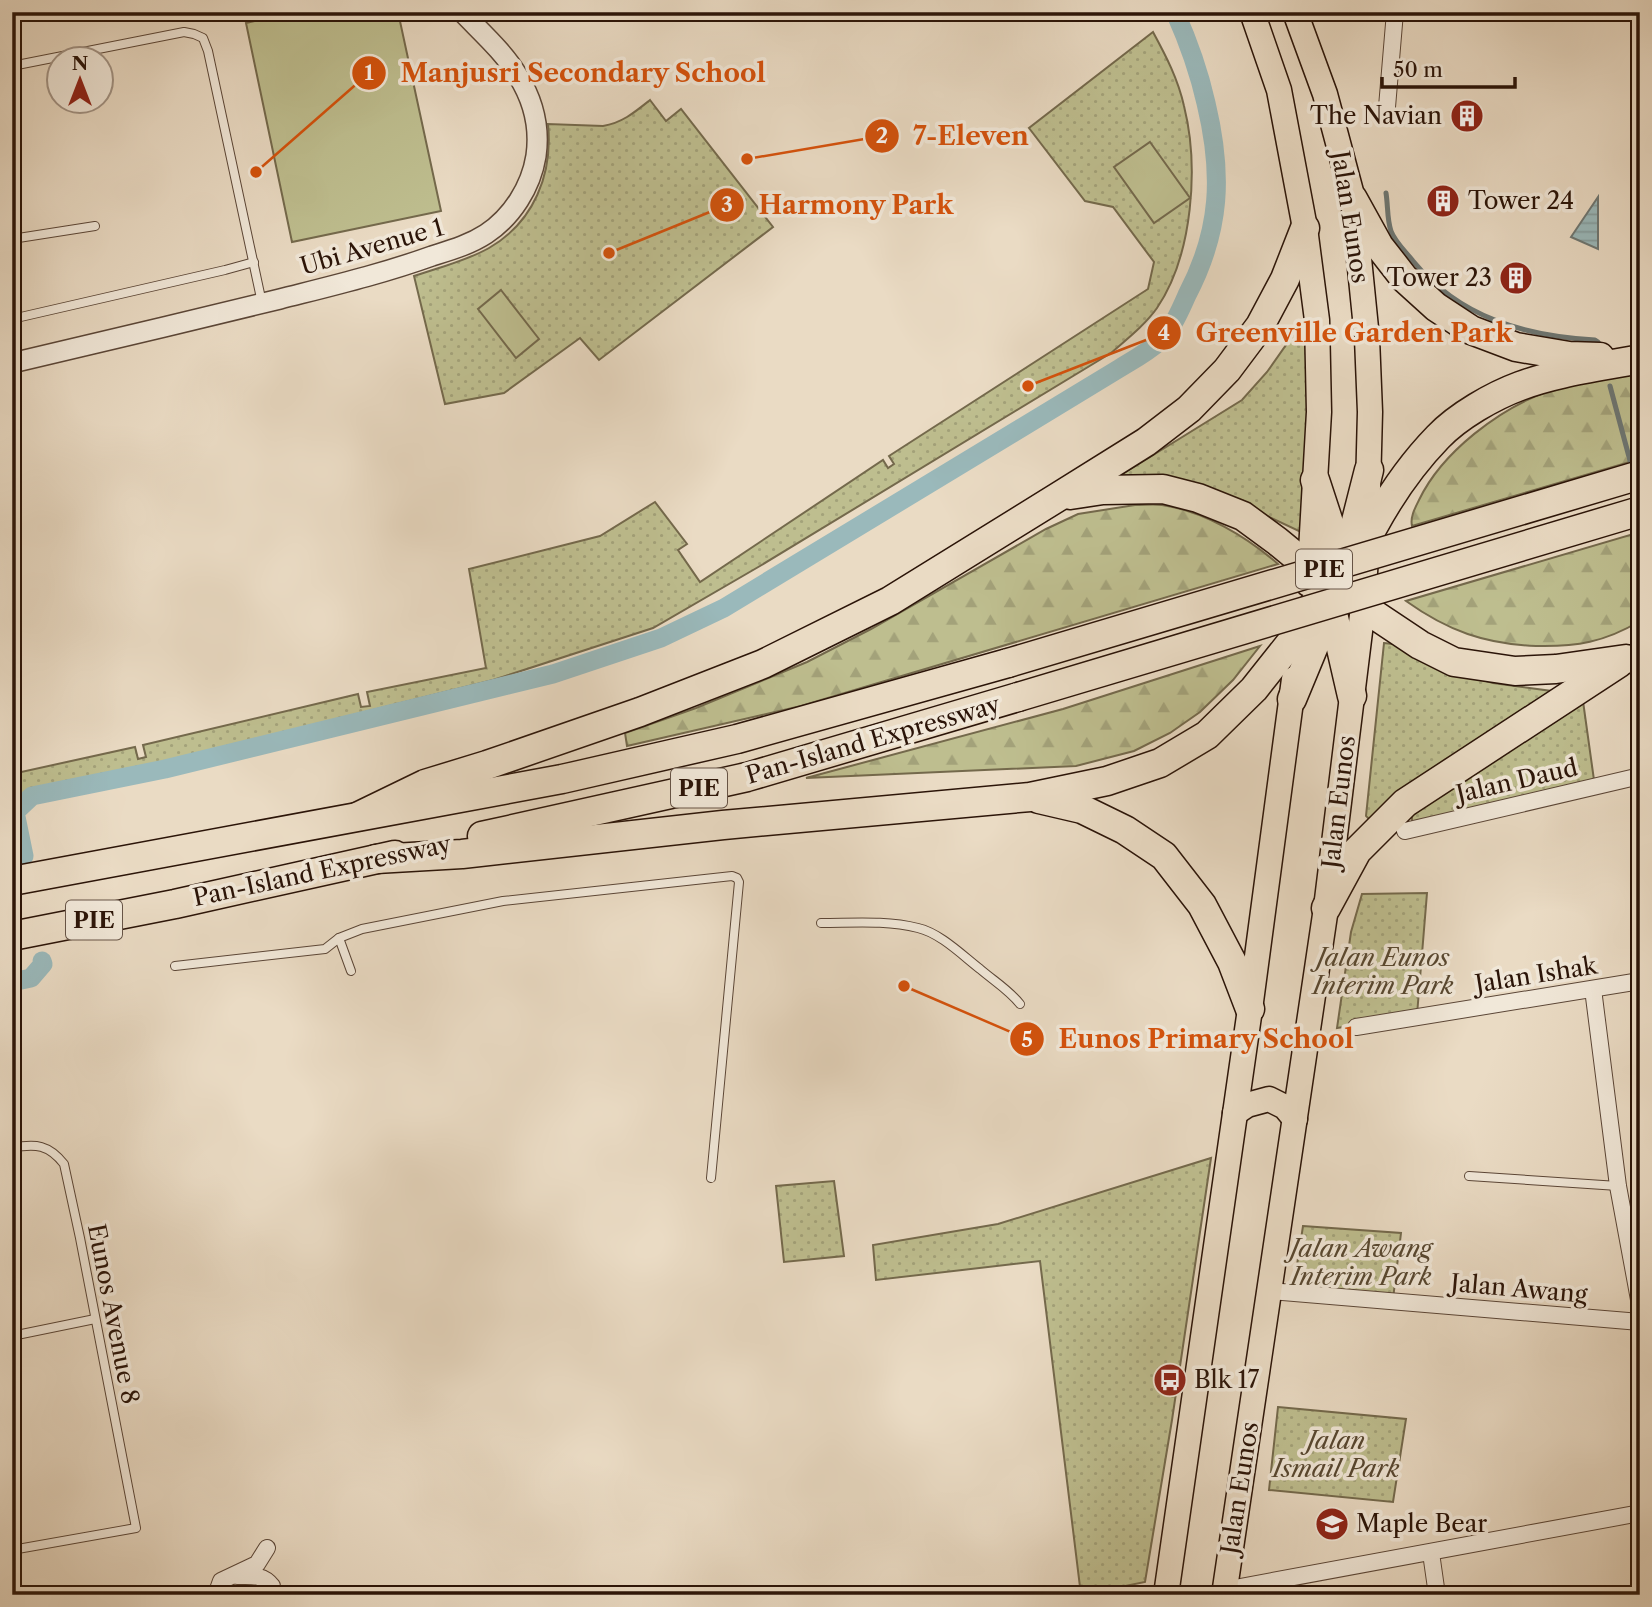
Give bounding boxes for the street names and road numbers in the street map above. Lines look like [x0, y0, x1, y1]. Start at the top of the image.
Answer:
street label: Jalan Eunos [1325, 145, 1375, 285]
street label: Ubi Avenue 1 [297, 212, 447, 281]
road number: PIE [1296, 550, 1352, 589]
street label: Pan-Island Expressway [742, 689, 1004, 790]
street label: Jalan Eunos [1315, 734, 1361, 874]
street label: Jalan Daud [1450, 752, 1581, 809]
road number: PIE [671, 768, 727, 808]
street label: Pan-Island Expressway [190, 829, 454, 912]
road number: PIE [66, 900, 122, 939]
street label: Jalan Ishak [1469, 950, 1600, 999]
street label: Eunos Avenue 8 [82, 1221, 145, 1406]
street label: Jalan Awang [1446, 1268, 1589, 1309]
street label: Jalan Eunos [1214, 1420, 1264, 1560]

